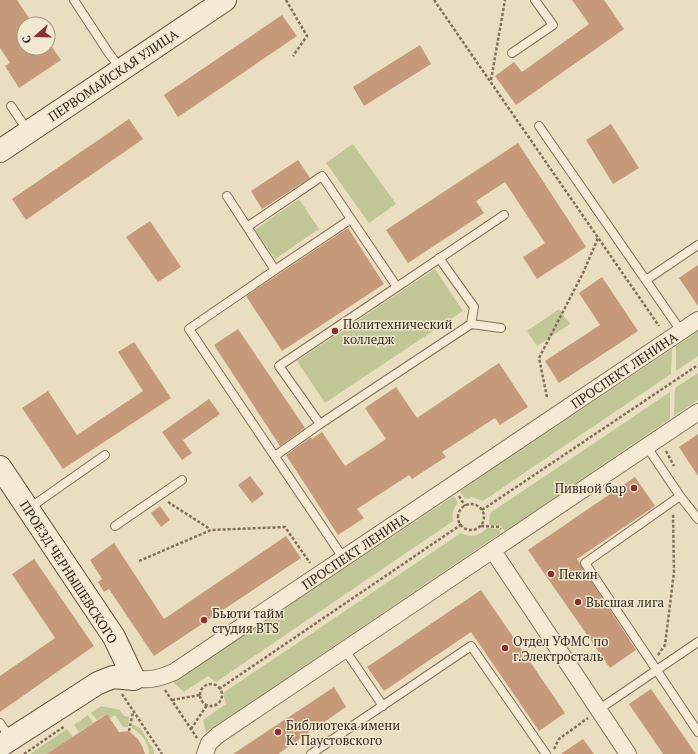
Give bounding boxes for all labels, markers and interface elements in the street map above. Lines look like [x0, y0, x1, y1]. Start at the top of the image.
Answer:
north arrow [16, 16, 56, 56]
street label: ПЕРВОМАЙСКАЯ УЛИЦА [45, 25, 182, 125]
text: С [19, 34, 34, 45]
place label: Политехнический колледж [343, 315, 452, 348]
marker: Политехнический колледж [330, 326, 340, 336]
street label: ПРОСПЕКТ ЛЕНИНА [567, 328, 681, 412]
place label: Пивной бар [555, 479, 626, 497]
marker: Пивной бар [629, 483, 639, 493]
street label: ПРОЕЗД ЧЕРНЫШЕВСКОГО [16, 497, 122, 647]
street label: ПРОСПЕКТ ЛЕНИНА [298, 509, 412, 593]
place label: Пекин [559, 565, 598, 583]
marker: Пекин [546, 569, 556, 579]
place label: Высшая лига [586, 593, 665, 611]
marker: Высшая лига [573, 597, 583, 607]
place label: Бьюти тайм студия BTS [212, 604, 285, 637]
marker: Бьюти тайм студия BTS [199, 615, 209, 625]
place label: Отдел УФМС по г.Электросталь [513, 632, 609, 665]
marker: Отдел УФМС по г.Электросталь [500, 643, 510, 653]
place label: Библиотека имени К. Паустовского [286, 716, 400, 749]
marker: Библиотека имени К. Паустовского [273, 727, 283, 737]

